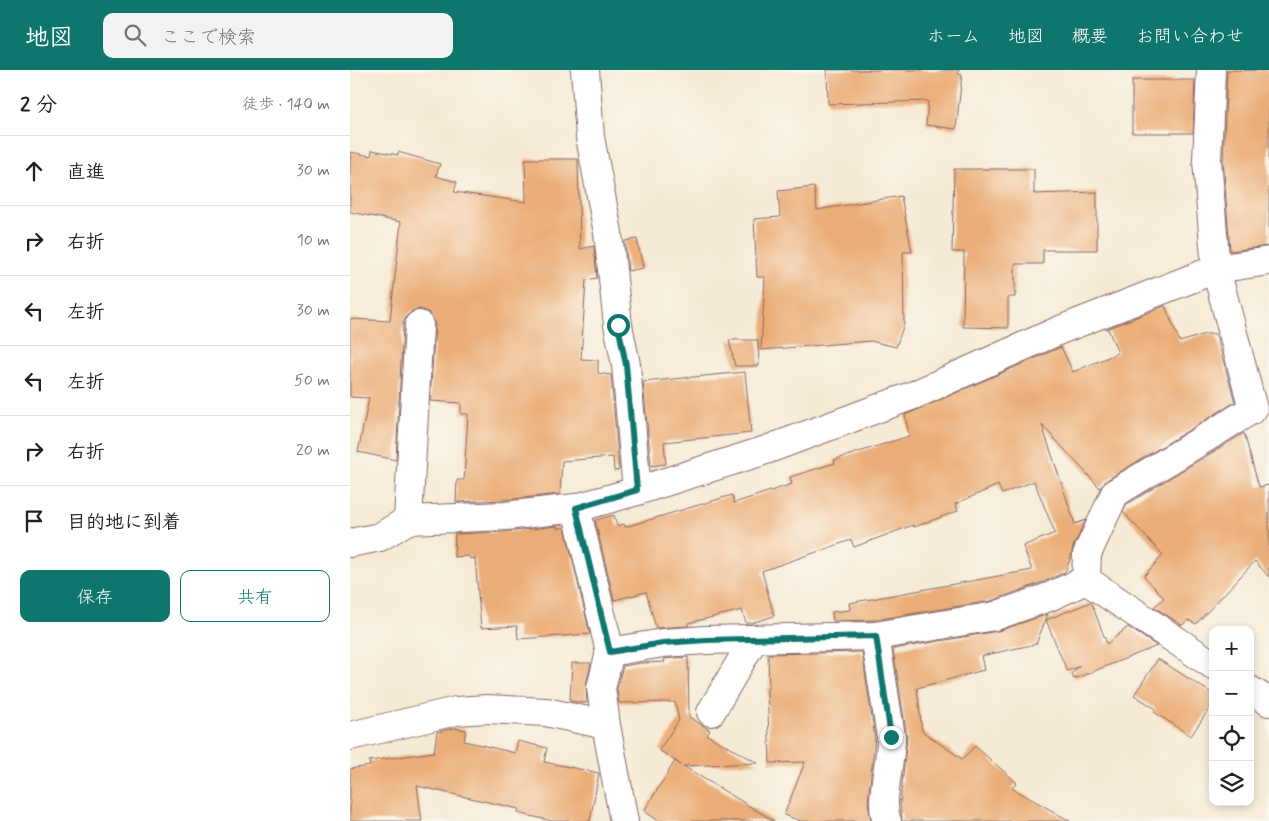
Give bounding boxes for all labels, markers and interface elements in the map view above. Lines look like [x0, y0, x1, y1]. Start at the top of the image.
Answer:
search box [103, 13, 453, 58]
icon: search [121, 21, 149, 49]
text: 地図 [25, 23, 73, 54]
text: ここで検索 [161, 25, 256, 50]
text: ホーム [927, 25, 980, 49]
text: 地図 [1008, 25, 1044, 49]
text: 概要 [1072, 25, 1108, 49]
text: お問い合わせ [1136, 25, 1244, 49]
text: 2 分 [20, 91, 57, 119]
text: 徒歩 · 140 m [242, 94, 330, 115]
icon: ahead [20, 157, 48, 185]
text: 直進 [67, 160, 105, 185]
text: 30 m [297, 160, 330, 181]
icon: right [20, 227, 48, 255]
text: 右折 [67, 230, 105, 255]
text: 10 m [297, 230, 330, 251]
icon: left [20, 297, 48, 325]
text: 左折 [67, 300, 105, 325]
text: 30 m [297, 300, 330, 321]
route start [607, 314, 630, 337]
icon: left [20, 367, 48, 395]
text: 左折 [67, 370, 105, 395]
text: 50 m [294, 370, 330, 391]
icon: right [20, 437, 48, 465]
text: 右折 [67, 440, 105, 465]
text: 20 m [296, 440, 330, 461]
icon: arrive [20, 507, 48, 535]
text: 目的地に到着 [67, 510, 181, 535]
button: 保存 [20, 570, 170, 622]
button: 共有 [180, 570, 330, 622]
map controls [1209, 626, 1254, 806]
button: + [1209, 626, 1254, 671]
button: − [1209, 671, 1254, 716]
button: locate [1209, 716, 1254, 761]
route end [880, 726, 903, 749]
button: layers [1209, 761, 1254, 806]

